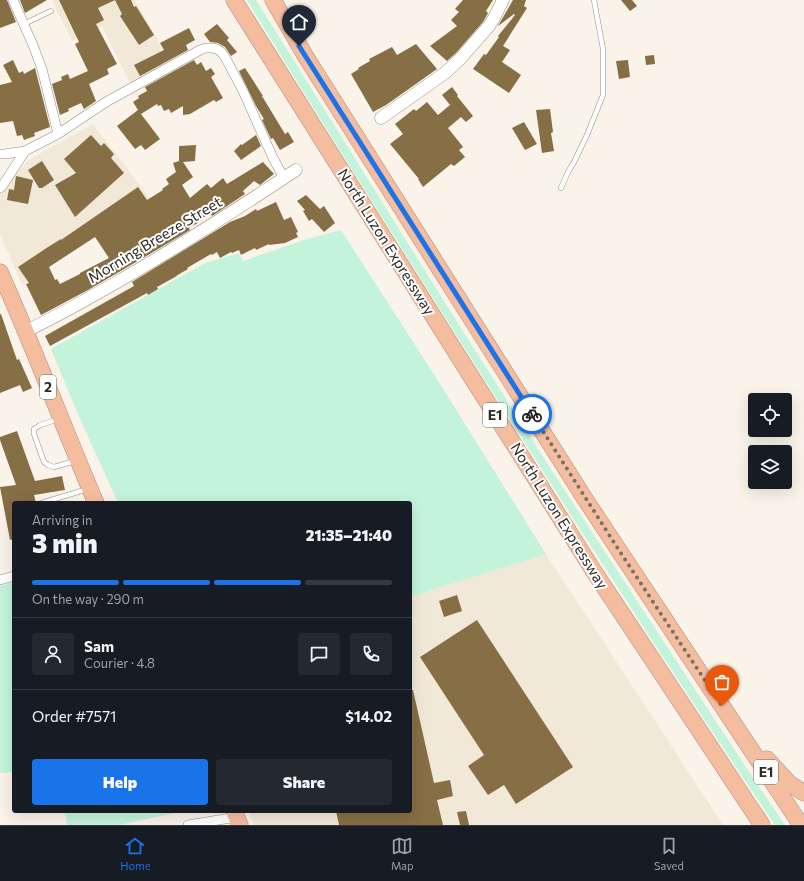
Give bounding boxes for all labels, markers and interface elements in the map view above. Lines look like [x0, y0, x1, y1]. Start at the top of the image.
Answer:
pin [282, 5, 316, 46]
icon: home [288, 11, 310, 33]
street label: North Luzon Expressway [334, 165, 439, 318]
street label: Morning Breeze Street [84, 192, 225, 286]
road number: 2 [40, 375, 56, 399]
map controls [748, 393, 792, 489]
button: locate [748, 393, 792, 437]
courier [512, 394, 552, 434]
road number: E1 [483, 403, 507, 427]
icon: bike [521, 403, 543, 425]
street label: North Luzon Expressway [507, 439, 612, 592]
button: layers [748, 445, 792, 489]
text: Arriving in [32, 512, 92, 528]
text: 21:35–21:40 [306, 526, 392, 544]
text: 3 min [32, 527, 98, 558]
text: On the way · 290 m [32, 591, 144, 607]
button: person [32, 633, 74, 675]
button: chat [298, 633, 340, 675]
button: phone [350, 633, 392, 675]
text: Sam [84, 637, 114, 655]
text: Courier · 4.8 [84, 655, 155, 671]
pin [705, 665, 739, 706]
icon: bag [711, 671, 733, 693]
text: Order #7571 [32, 707, 117, 725]
text: $14.02 [345, 707, 392, 725]
button: Help [32, 759, 208, 805]
button: Share [216, 759, 392, 805]
road number: E1 [754, 760, 778, 784]
tab: Home [120, 835, 150, 872]
tab: Map [391, 835, 414, 872]
tab: Saved [654, 835, 684, 872]

